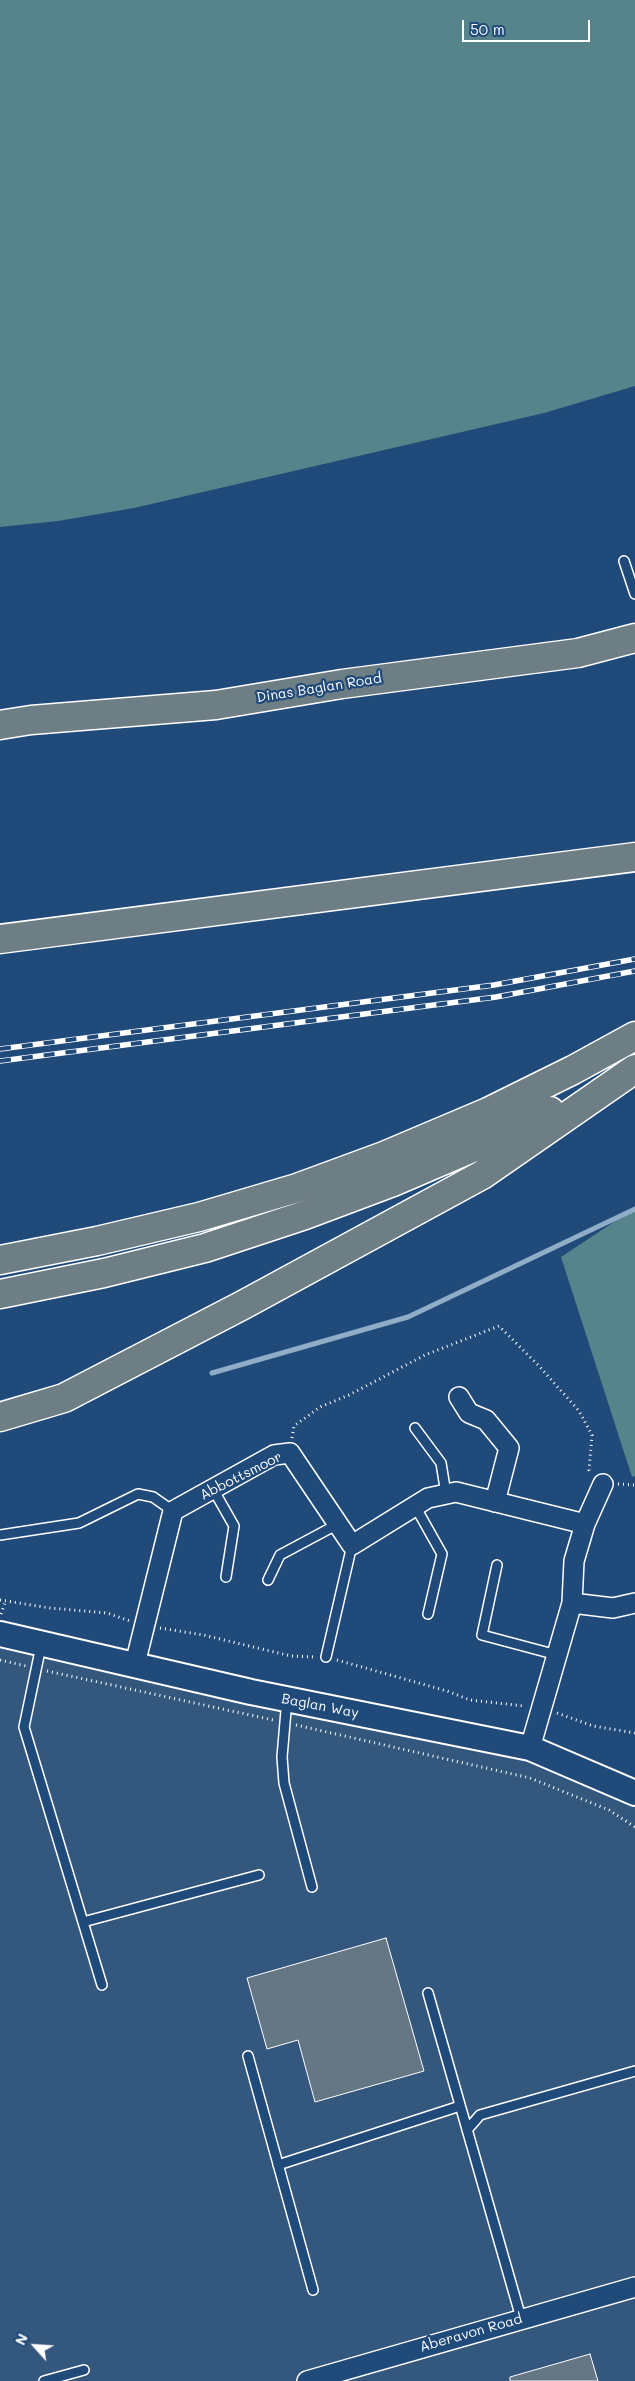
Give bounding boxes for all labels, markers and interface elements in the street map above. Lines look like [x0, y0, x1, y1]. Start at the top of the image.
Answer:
scale bar [465, 10, 592, 42]
text: 50 m [470, 19, 505, 39]
street label: Dinas Baglan Road [255, 670, 383, 706]
street label: Abbottsmoor [197, 1448, 285, 1504]
street label: Baglan Way [280, 1690, 360, 1722]
street label: Aberavon Road [418, 2310, 524, 2356]
north arrow [10, 2321, 60, 2371]
text: N [10, 2330, 32, 2348]

